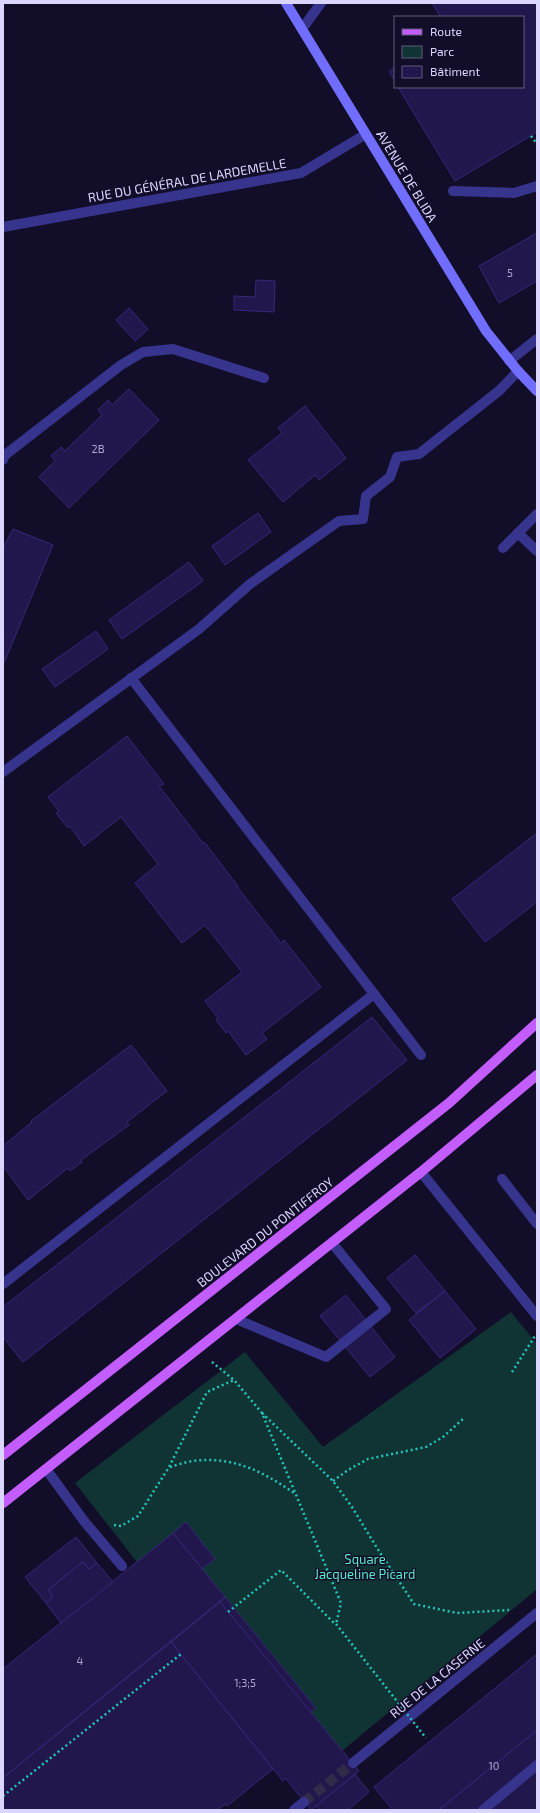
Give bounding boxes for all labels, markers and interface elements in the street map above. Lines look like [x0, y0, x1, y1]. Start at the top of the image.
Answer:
legend [394, 16, 524, 88]
text: Route [430, 24, 462, 38]
text: Parc [430, 44, 454, 58]
text: Bâtiment [430, 64, 481, 78]
street label: AVENUE DE BLIDA [373, 127, 441, 225]
street label: RUE DU GÉNÉRAL DE LARDEMELLE [86, 154, 287, 205]
house number: 5 [507, 266, 513, 279]
house number: 2B [91, 442, 105, 455]
street label: BOULEVARD DU PONTIFFROY [193, 1173, 337, 1290]
park label: Square Jacqueline Picard [314, 1551, 416, 1582]
street label: RUE DE LA CASERNE [386, 1635, 488, 1721]
house number: 4 [77, 1654, 84, 1667]
house number: 1;3;5 [234, 1676, 256, 1689]
house number: 10 [488, 1759, 500, 1772]

